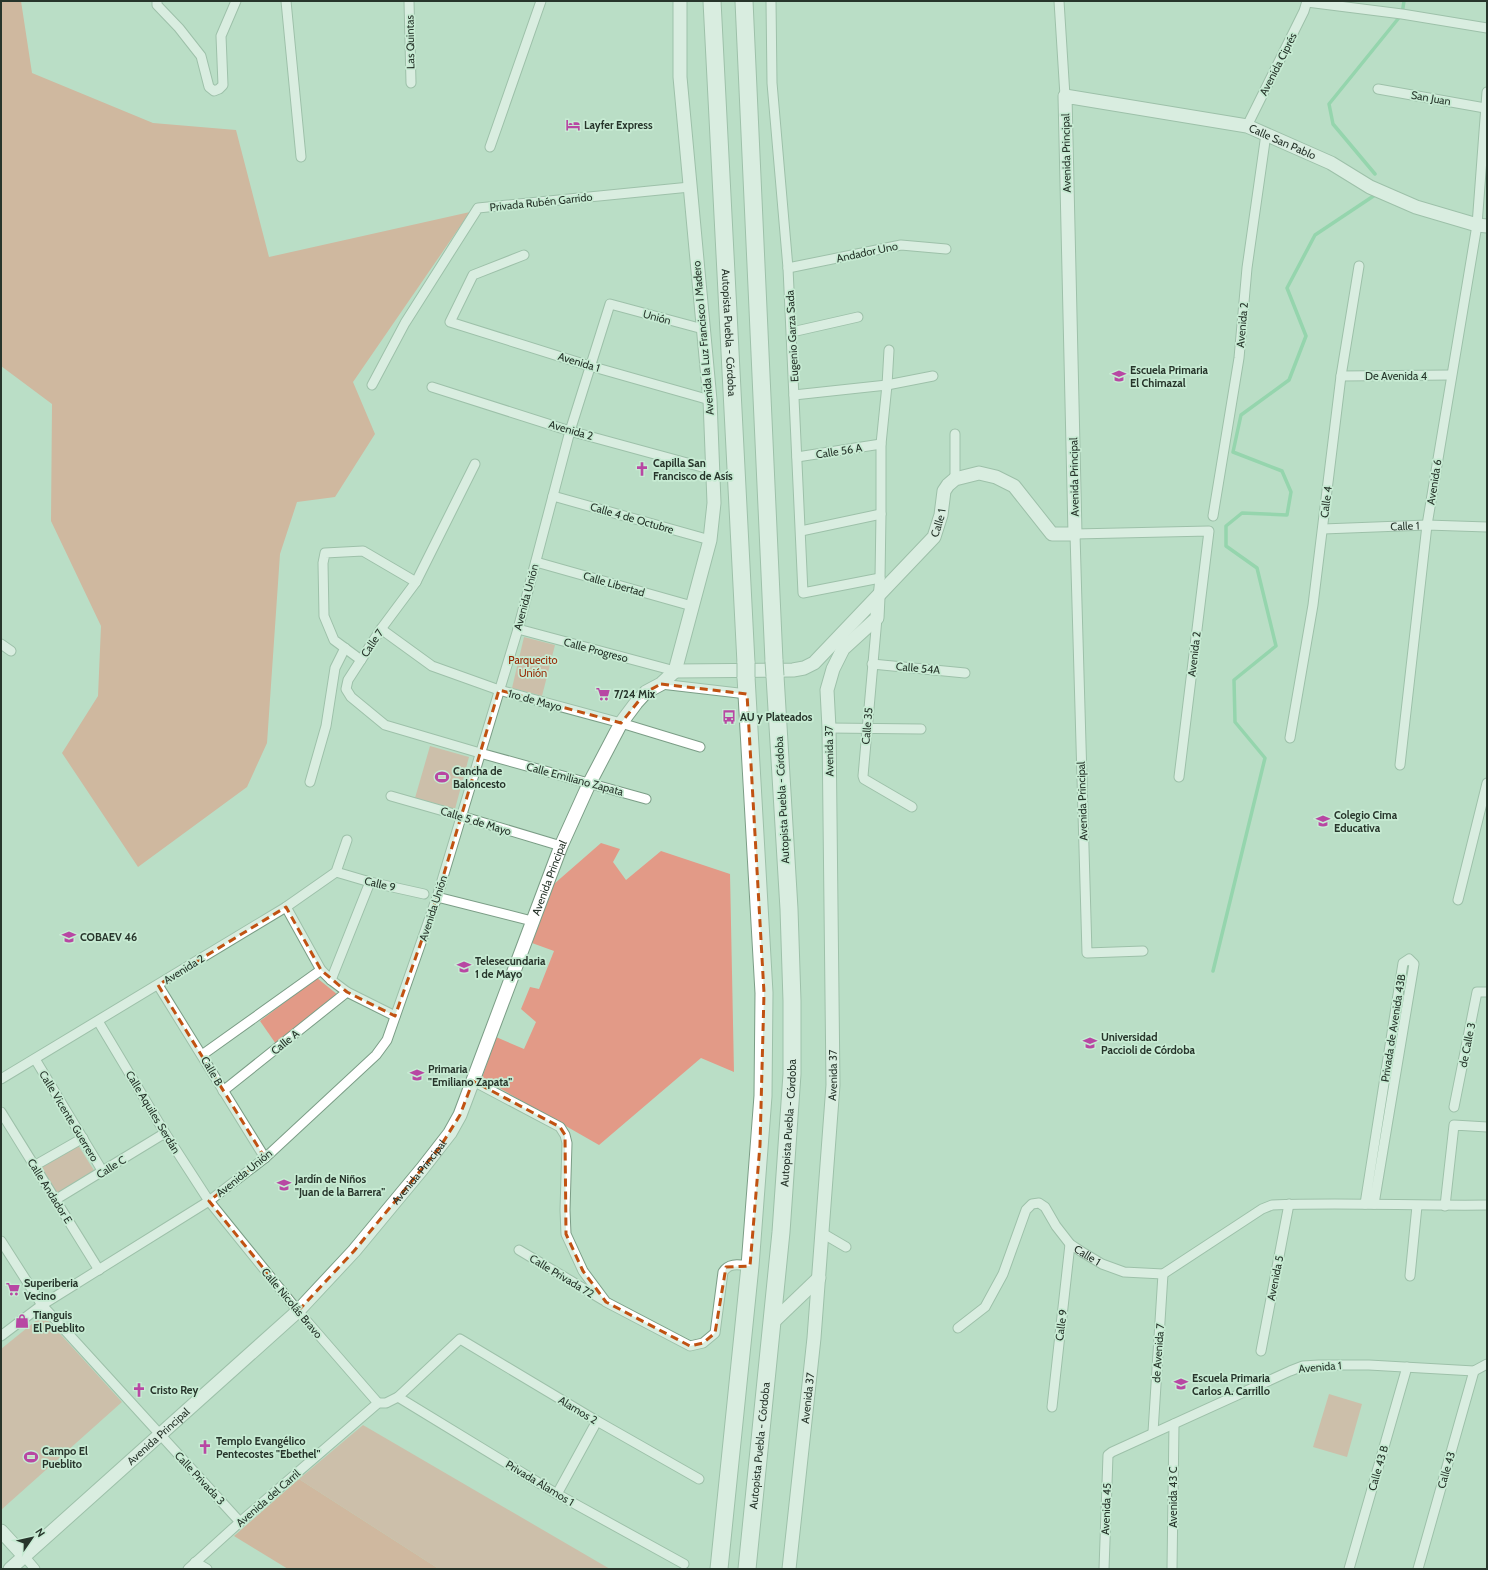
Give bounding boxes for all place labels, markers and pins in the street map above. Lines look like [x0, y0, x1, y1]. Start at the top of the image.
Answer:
hotel icon: Layfer Express [565, 117, 581, 133]
place label: Layfer Express [584, 118, 653, 132]
place label: Escuela Primaria El Chimazal [1130, 363, 1209, 390]
school or university icon: Escuela Primaria El Chimazal [1111, 368, 1127, 384]
place label: Capilla San Francisco de Asís [653, 456, 733, 483]
church icon: Capilla San Francisco de Asís [634, 461, 650, 477]
supermarket icon: 7/24 Mix [595, 686, 611, 702]
place label: 7/24 Mix [614, 687, 656, 701]
bus stop icon: AU y Plateados [721, 709, 737, 725]
place label: AU y Plateados [740, 710, 813, 724]
place label: Cancha de Baloncesto [453, 764, 506, 791]
sports icon: Cancha de Baloncesto [434, 769, 450, 785]
place label: Colegio Cima Educativa [1334, 808, 1398, 835]
school or university icon: Colegio Cima Educativa [1315, 813, 1331, 829]
school or university icon: COBAEV 46 [61, 929, 77, 945]
place label: COBAEV 46 [80, 930, 137, 944]
place label: Telesecundaria 1 de Mayo [475, 954, 546, 981]
school or university icon: Telesecundaria 1 de Mayo [456, 959, 472, 975]
place label: Universidad Paccioli de Córdoba [1101, 1030, 1195, 1057]
school or university icon: Universidad Paccioli de Córdoba [1082, 1035, 1098, 1051]
place label: Primaria "Emiliano Zapata" [428, 1062, 512, 1089]
school or university icon: Primaria "Emiliano Zapata" [409, 1067, 425, 1083]
place label: Jardín de Niños "Juan de la Barrera" [294, 1172, 385, 1199]
school or university icon: Jardín de Niños "Juan de la Barrera" [276, 1177, 292, 1193]
place label: Superiberia Vecino [24, 1276, 79, 1303]
supermarket icon: Superiberia Vecino [5, 1281, 21, 1297]
place label: Tianguis El Pueblito [33, 1308, 85, 1335]
shop icon: Tianguis El Pueblito [14, 1313, 30, 1329]
place label: Escuela Primaria Carlos A. Carrillo [1192, 1371, 1271, 1398]
school or university icon: Escuela Primaria Carlos A. Carrillo [1173, 1376, 1189, 1392]
church icon: Cristo Rey [131, 1382, 147, 1398]
place label: Cristo Rey [150, 1383, 198, 1397]
place label: Templo Evangélico Pentecostes "Ebethel" [216, 1434, 320, 1461]
church icon: Templo Evangélico Pentecostes "Ebethel" [197, 1439, 213, 1455]
place label: Campo El Pueblito [42, 1444, 88, 1471]
sports icon: Campo El Pueblito [23, 1449, 39, 1465]

